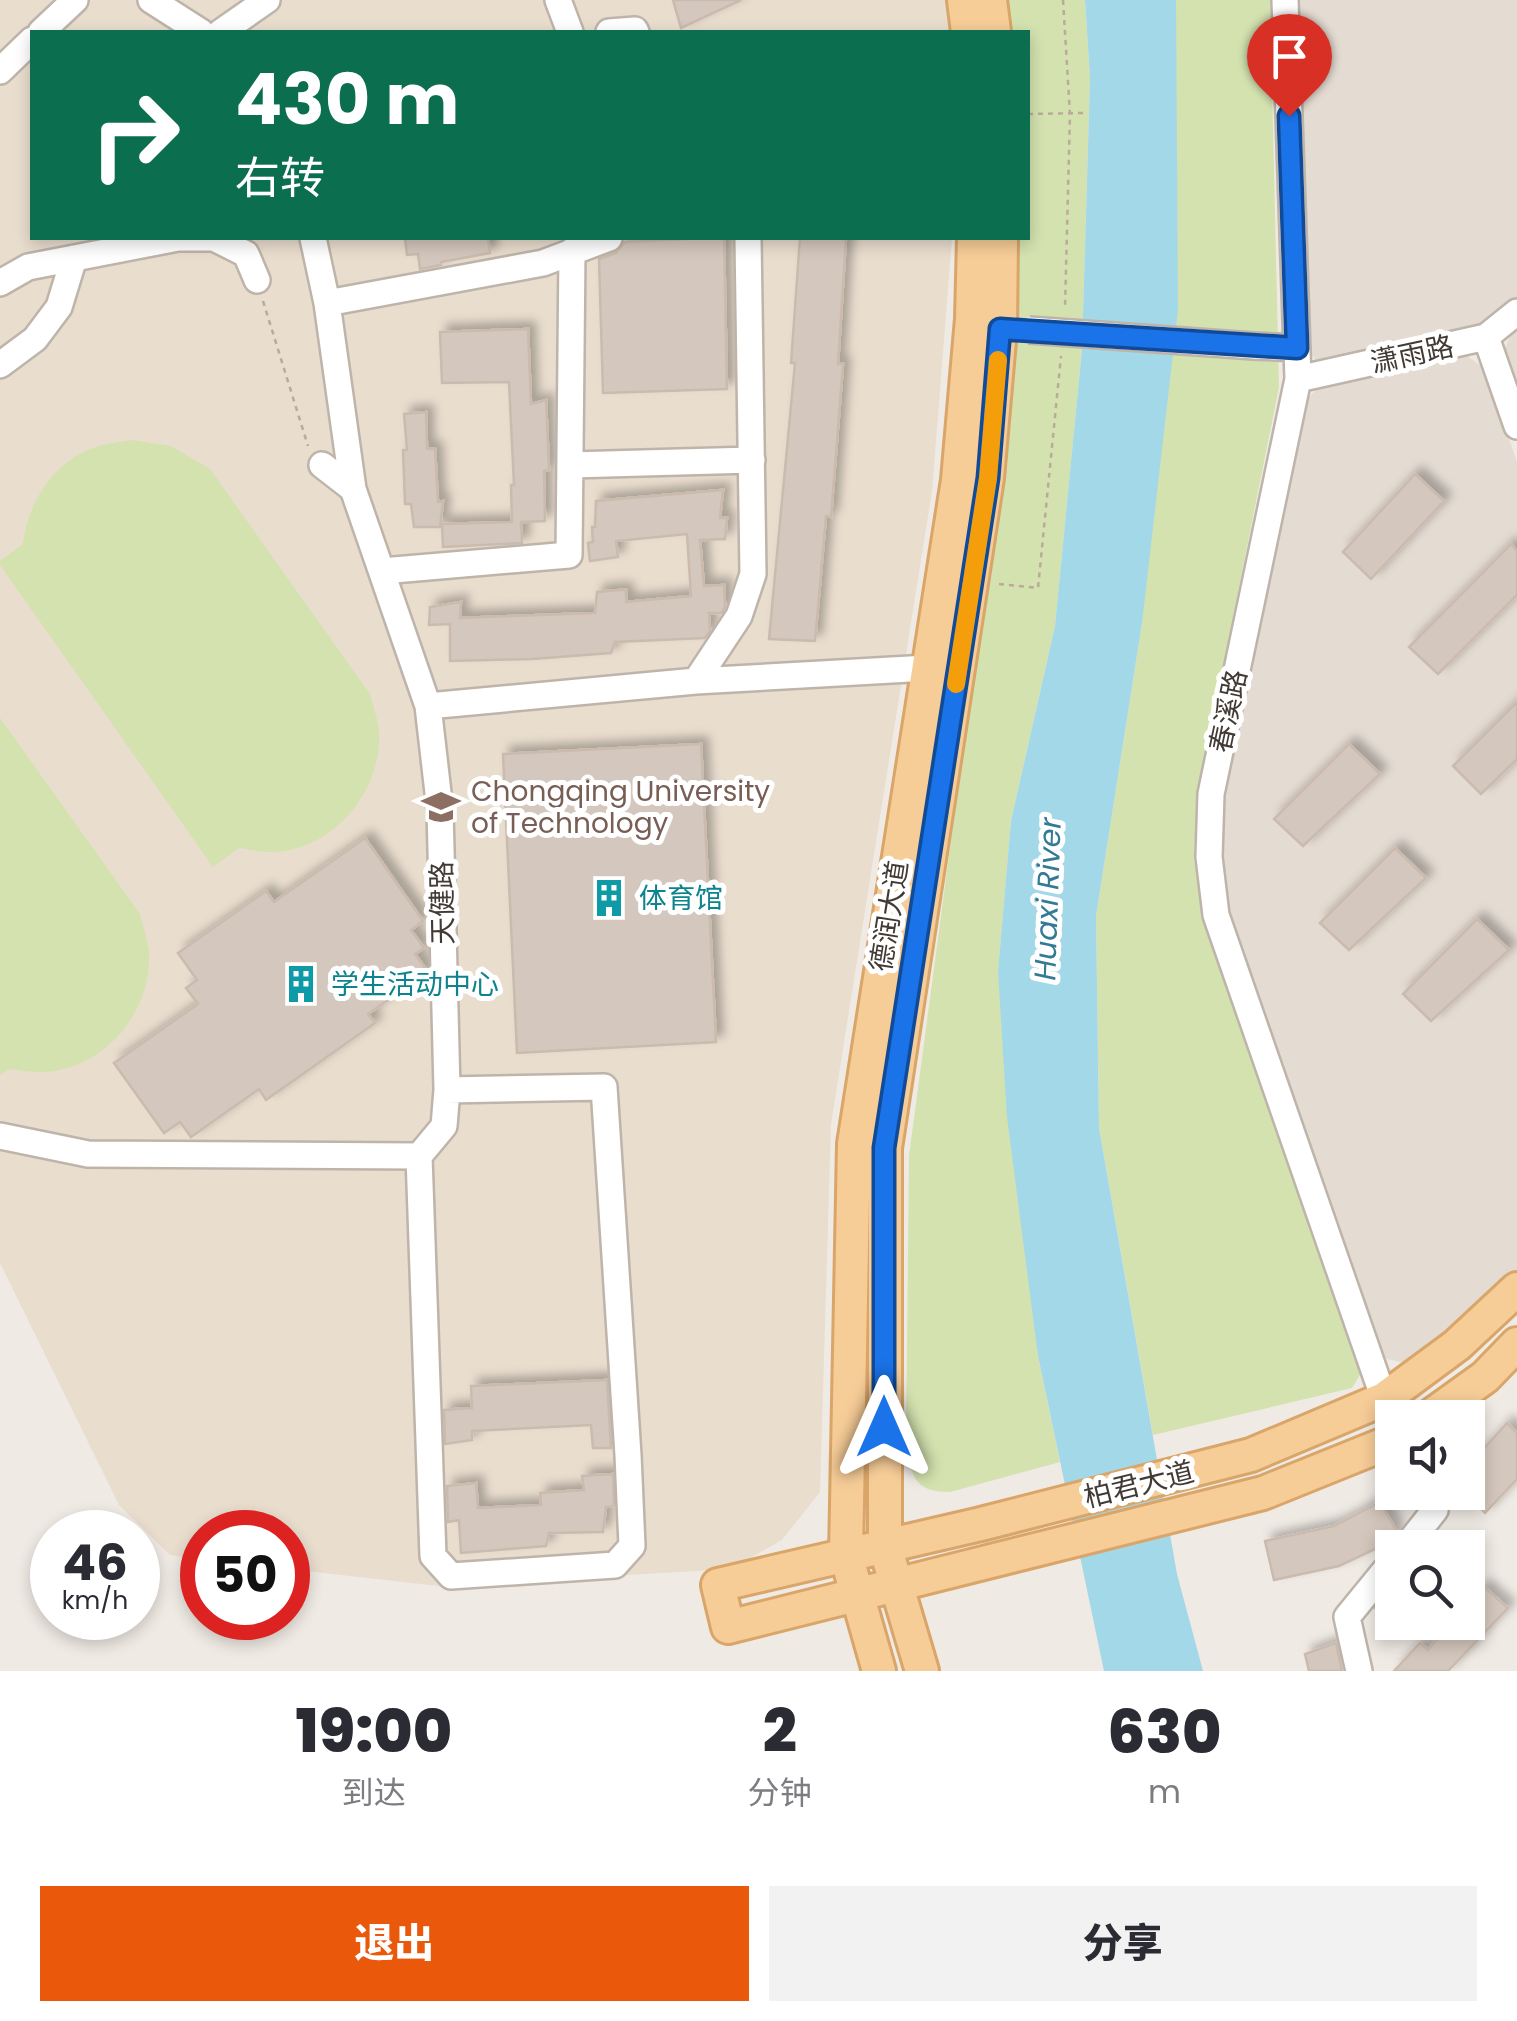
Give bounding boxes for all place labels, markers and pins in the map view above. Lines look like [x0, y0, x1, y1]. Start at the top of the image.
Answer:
pin [1247, 14, 1332, 117]
place label: Chongqing University of Technology [471, 772, 770, 843]
school or university icon: Chongqing University of Technology [420, 786, 462, 828]
building icon: 体育馆 [588, 877, 630, 919]
place label: 体育馆 [639, 879, 723, 918]
building icon: 学生活动中心 [280, 963, 322, 1005]
place label: 学生活动中心 [331, 965, 499, 1004]

